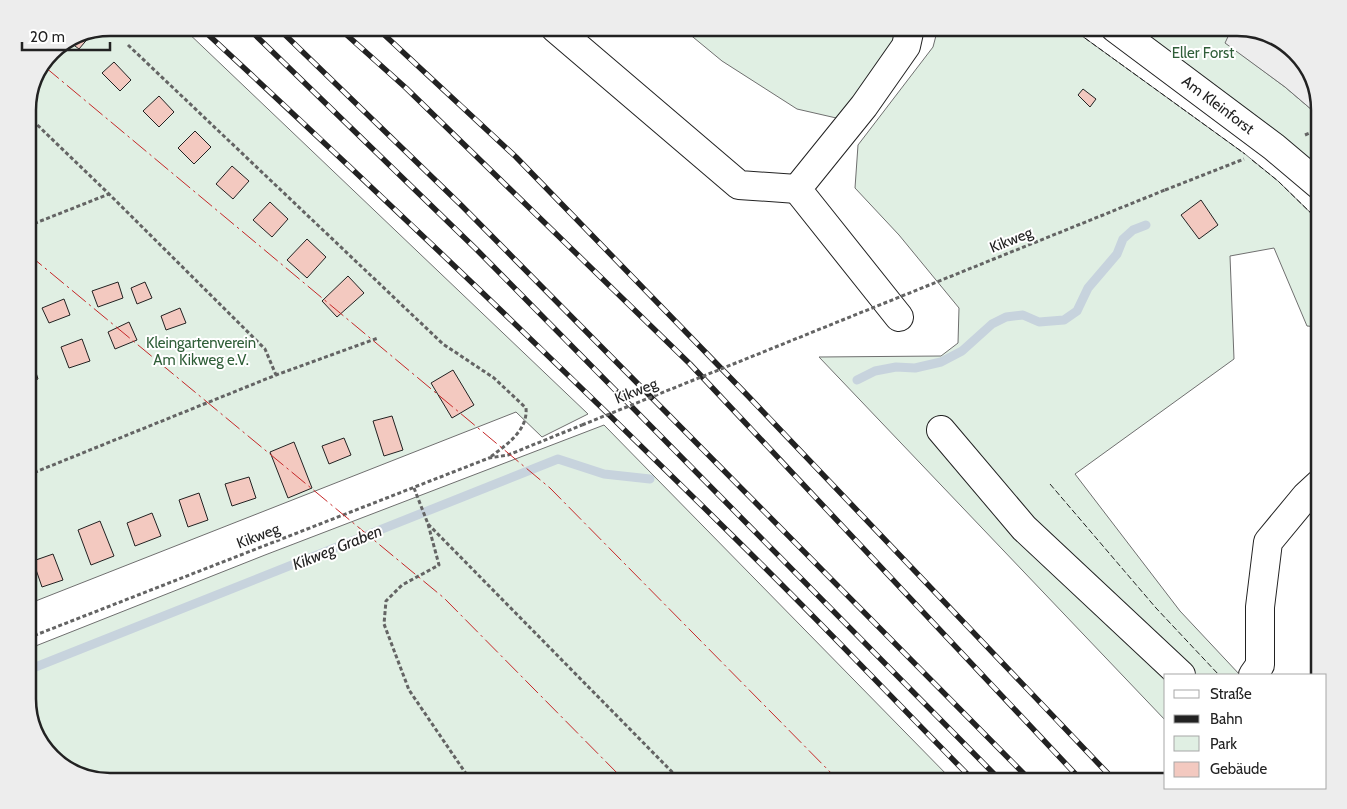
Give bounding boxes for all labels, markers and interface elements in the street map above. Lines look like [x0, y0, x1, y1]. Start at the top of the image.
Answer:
scale bar [22, 20, 110, 52]
text: 20 m [30, 28, 65, 46]
park label: Eller Forst [1172, 44, 1234, 62]
street label: Am Kleinforst [1178, 72, 1258, 138]
street label: Kikweg [987, 223, 1036, 257]
park label: Kleingartenverein Am Kikweg e.V. [146, 334, 256, 369]
street label: Kikweg [612, 374, 661, 408]
street label: Kikweg [234, 519, 283, 552]
water label: Kikweg Graben [290, 521, 385, 574]
legend [1164, 674, 1327, 789]
text: Straße [1210, 685, 1252, 703]
text: Bahn [1210, 710, 1243, 728]
text: Park [1210, 735, 1237, 753]
text: Gebäude [1210, 760, 1267, 778]

